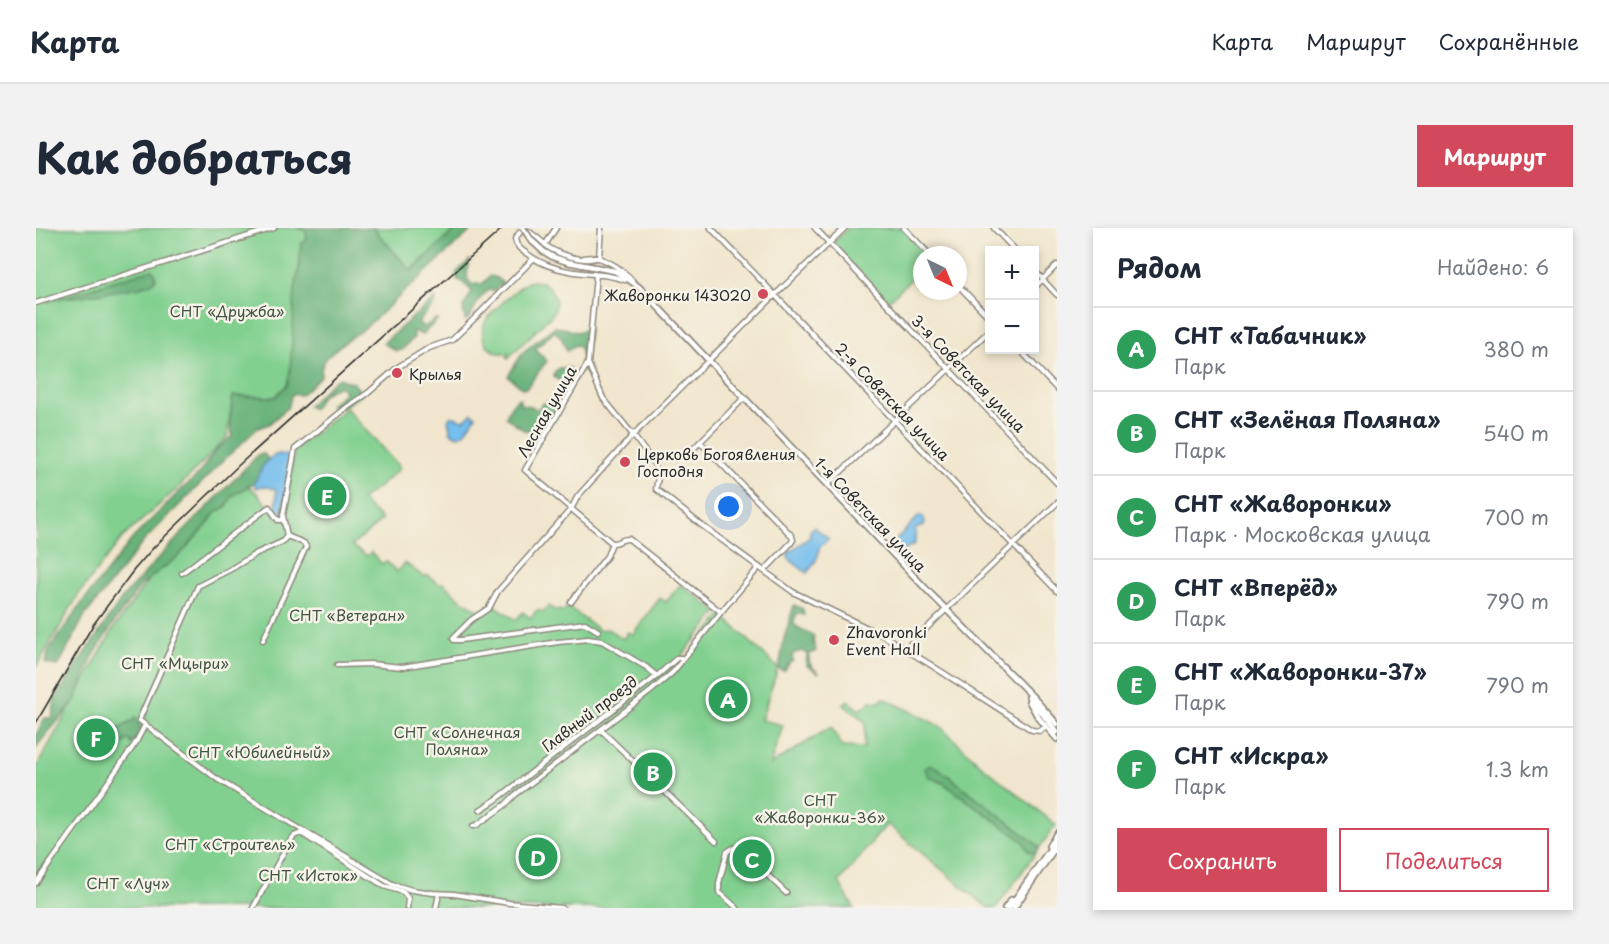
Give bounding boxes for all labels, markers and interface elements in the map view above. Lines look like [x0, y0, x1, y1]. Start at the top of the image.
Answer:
text: Карта [30, 20, 120, 63]
text: Карта [1212, 25, 1273, 57]
text: Маршрут [1306, 25, 1406, 57]
text: Сохранённые [1439, 25, 1579, 57]
text: Как добраться [36, 125, 353, 188]
button: Маршрут [1417, 125, 1573, 187]
north arrow [913, 246, 967, 300]
map controls [985, 246, 1039, 354]
button: + [985, 246, 1039, 300]
text: Рядом [1117, 248, 1202, 287]
text: Найдено: 6 [1437, 252, 1549, 282]
place label: Жаворонки 143020 [604, 283, 751, 306]
marker: Жаворонки 143020 [756, 287, 770, 301]
park label: СНТ «Дружба» [170, 299, 285, 322]
button: − [985, 300, 1039, 354]
street label: 3-я Советская улица [907, 309, 1032, 437]
text: СНТ «Табачник» [1174, 318, 1366, 351]
text: A [1129, 334, 1144, 364]
text: 380 m [1483, 334, 1549, 364]
street label: 2-я Советская улица [830, 337, 956, 466]
text: Парк [1174, 351, 1226, 381]
street label: Лесная улица [511, 361, 582, 461]
place label: Крылья [409, 362, 462, 385]
marker: Крылья [390, 366, 404, 380]
text: СНТ «Зелёная Поляна» [1174, 402, 1440, 435]
text: B [1130, 418, 1143, 448]
text: 540 m [1483, 418, 1549, 448]
text: Парк [1174, 435, 1226, 465]
place label: Церковь Богоявления Господня [637, 442, 796, 482]
street label: 1-я Советская улица [810, 451, 933, 577]
marker: Церковь Богоявления Господня [618, 455, 632, 469]
pin: E [308, 474, 346, 518]
text: СНТ «Жаворонки» [1174, 486, 1391, 519]
your location [714, 492, 743, 521]
text: C [1129, 502, 1144, 532]
text: 700 m [1484, 502, 1549, 532]
text: Парк · Московская улица [1174, 519, 1430, 549]
text: СНТ «Вперёд» [1174, 570, 1338, 603]
text: D [1129, 586, 1144, 616]
text: 790 m [1486, 586, 1549, 616]
park label: СНТ «Ветеран» [289, 603, 406, 626]
text: Парк [1174, 603, 1226, 633]
place label: Zhavoronki Event Hall [846, 620, 927, 660]
marker: Zhavoronki Event Hall [827, 633, 841, 647]
park label: СНТ «Мцыри» [121, 651, 229, 674]
text: СНТ «Жаворонки-37» [1174, 654, 1427, 687]
street label: Главный проезд [536, 669, 642, 757]
text: E [1130, 670, 1143, 700]
text: 790 m [1486, 670, 1549, 700]
pin: A [708, 676, 748, 722]
text: Парк [1174, 687, 1226, 717]
pin: F [76, 716, 116, 760]
park label: СНТ «Солнечная Поляна» [394, 720, 521, 760]
text: СНТ «Искра» [1174, 738, 1328, 771]
park label: СНТ «Юбилейный» [188, 740, 331, 763]
pin: B [634, 750, 672, 794]
text: F [1131, 754, 1142, 784]
text: 1.3 km [1486, 754, 1549, 784]
text: Парк [1174, 771, 1226, 801]
park label: СНТ «Жаворонки-36» [755, 788, 886, 828]
button: Сохранить [1117, 828, 1327, 892]
button: Поделиться [1339, 828, 1549, 892]
park label: СНТ «Строитель» [165, 832, 296, 855]
pin: D [518, 834, 558, 880]
pin: C [732, 836, 772, 882]
park label: СНТ «Исток» [258, 863, 358, 886]
park label: СНТ «Луч» [86, 871, 170, 894]

